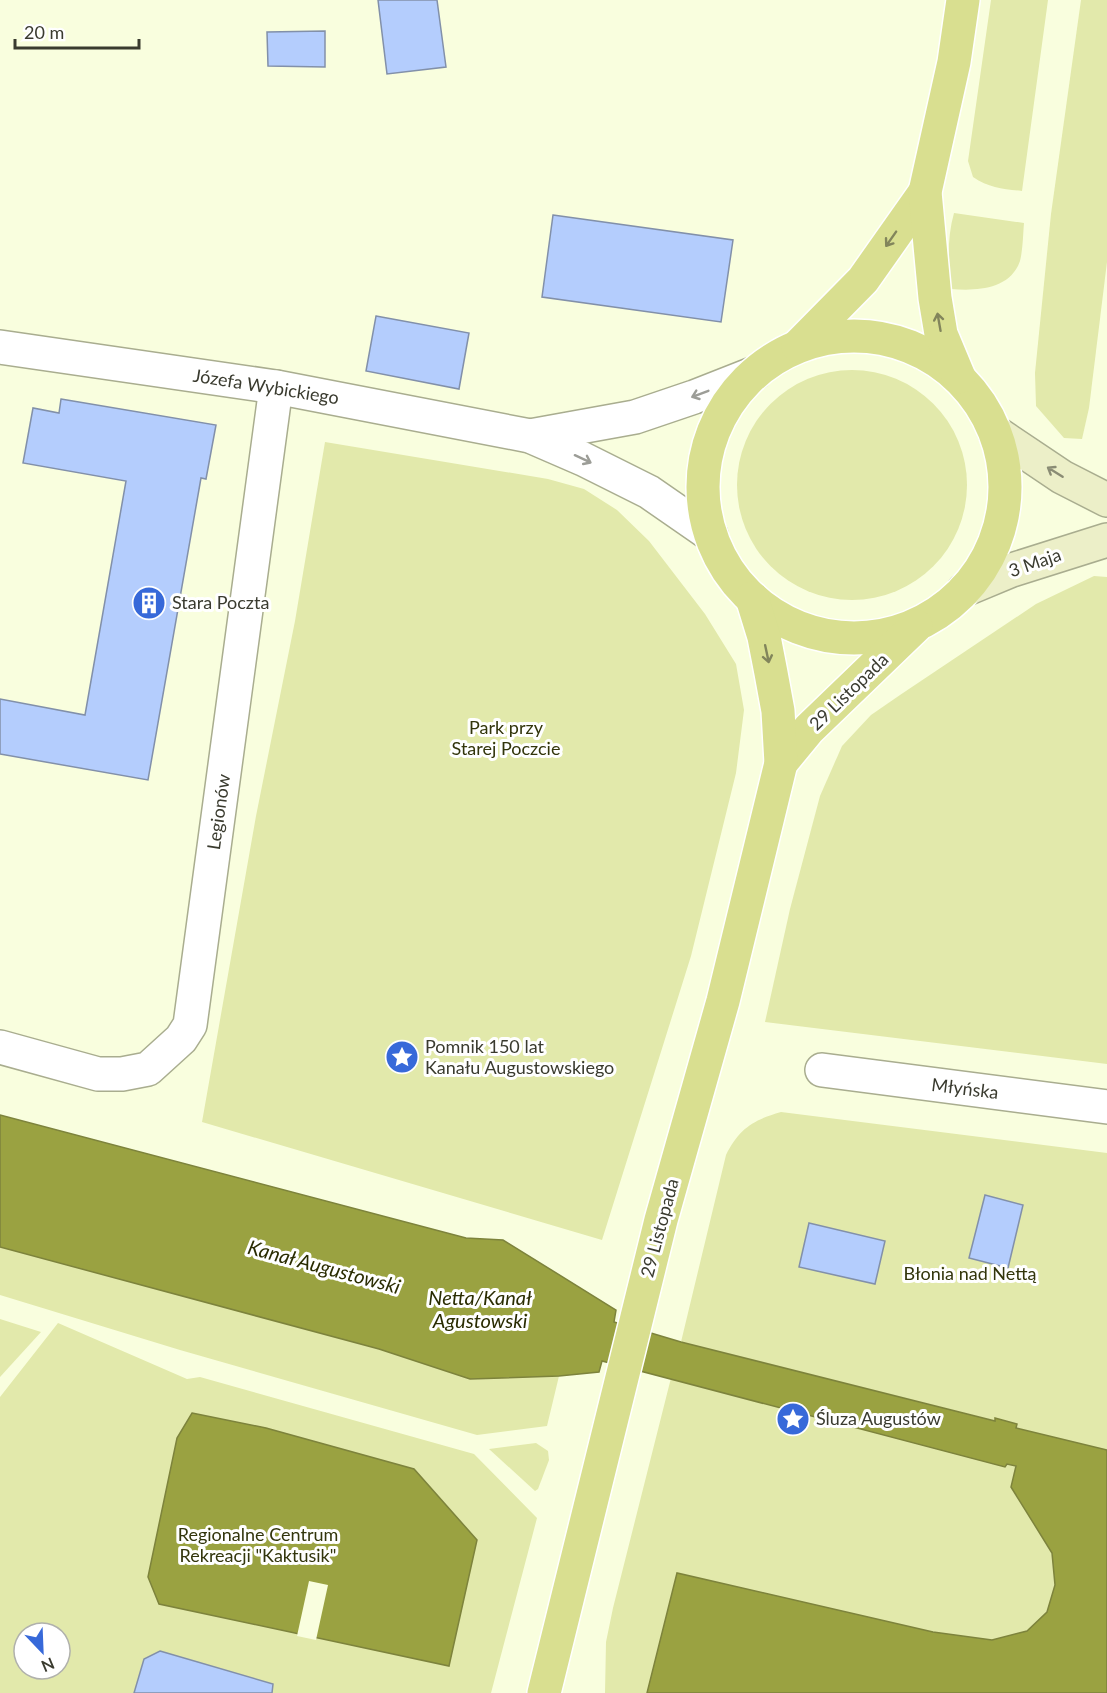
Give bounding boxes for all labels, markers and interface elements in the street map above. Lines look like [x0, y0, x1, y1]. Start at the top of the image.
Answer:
scale bar [15, 12, 140, 50]
text: 20 m [24, 21, 64, 43]
one-way arrow [885, 231, 897, 247]
one-way arrow [933, 313, 944, 333]
street label: Józefa Wybickiego [192, 364, 341, 408]
one-way arrow [692, 390, 710, 401]
one-way arrow [574, 454, 592, 466]
one-way arrow [1047, 466, 1064, 479]
street label: 3 Maja [1006, 543, 1064, 581]
building icon: Stara Poczta [131, 585, 167, 621]
place label: Stara Poczta [172, 591, 269, 613]
one-way arrow [762, 644, 774, 663]
street label: 29 Listopada [804, 648, 892, 734]
park label: Park przy Starej Poczcie [452, 716, 560, 759]
street label: Legionów [202, 773, 234, 851]
place label: Pomnik 150 lat Kanału Augustowskiego [425, 1035, 614, 1078]
place icon: Pomnik 150 lat Kanału Augustowskiego [384, 1039, 420, 1075]
street label: Młyńska [930, 1073, 1000, 1103]
street label: 29 Listopada [635, 1176, 683, 1280]
water label: Kanał Augustowski [245, 1234, 404, 1298]
park label: Błonia nad Nettą [904, 1262, 1037, 1284]
water label: Netta/Kanał Agustowski [428, 1285, 532, 1332]
place icon: Śluza Augustów [775, 1401, 811, 1437]
place label: Śluza Augustów [816, 1407, 941, 1429]
park label: Regionalne Centrum Rekreacji "Kaktusik" [178, 1523, 338, 1566]
north arrow [12, 1621, 72, 1681]
text: N [39, 1654, 57, 1676]

